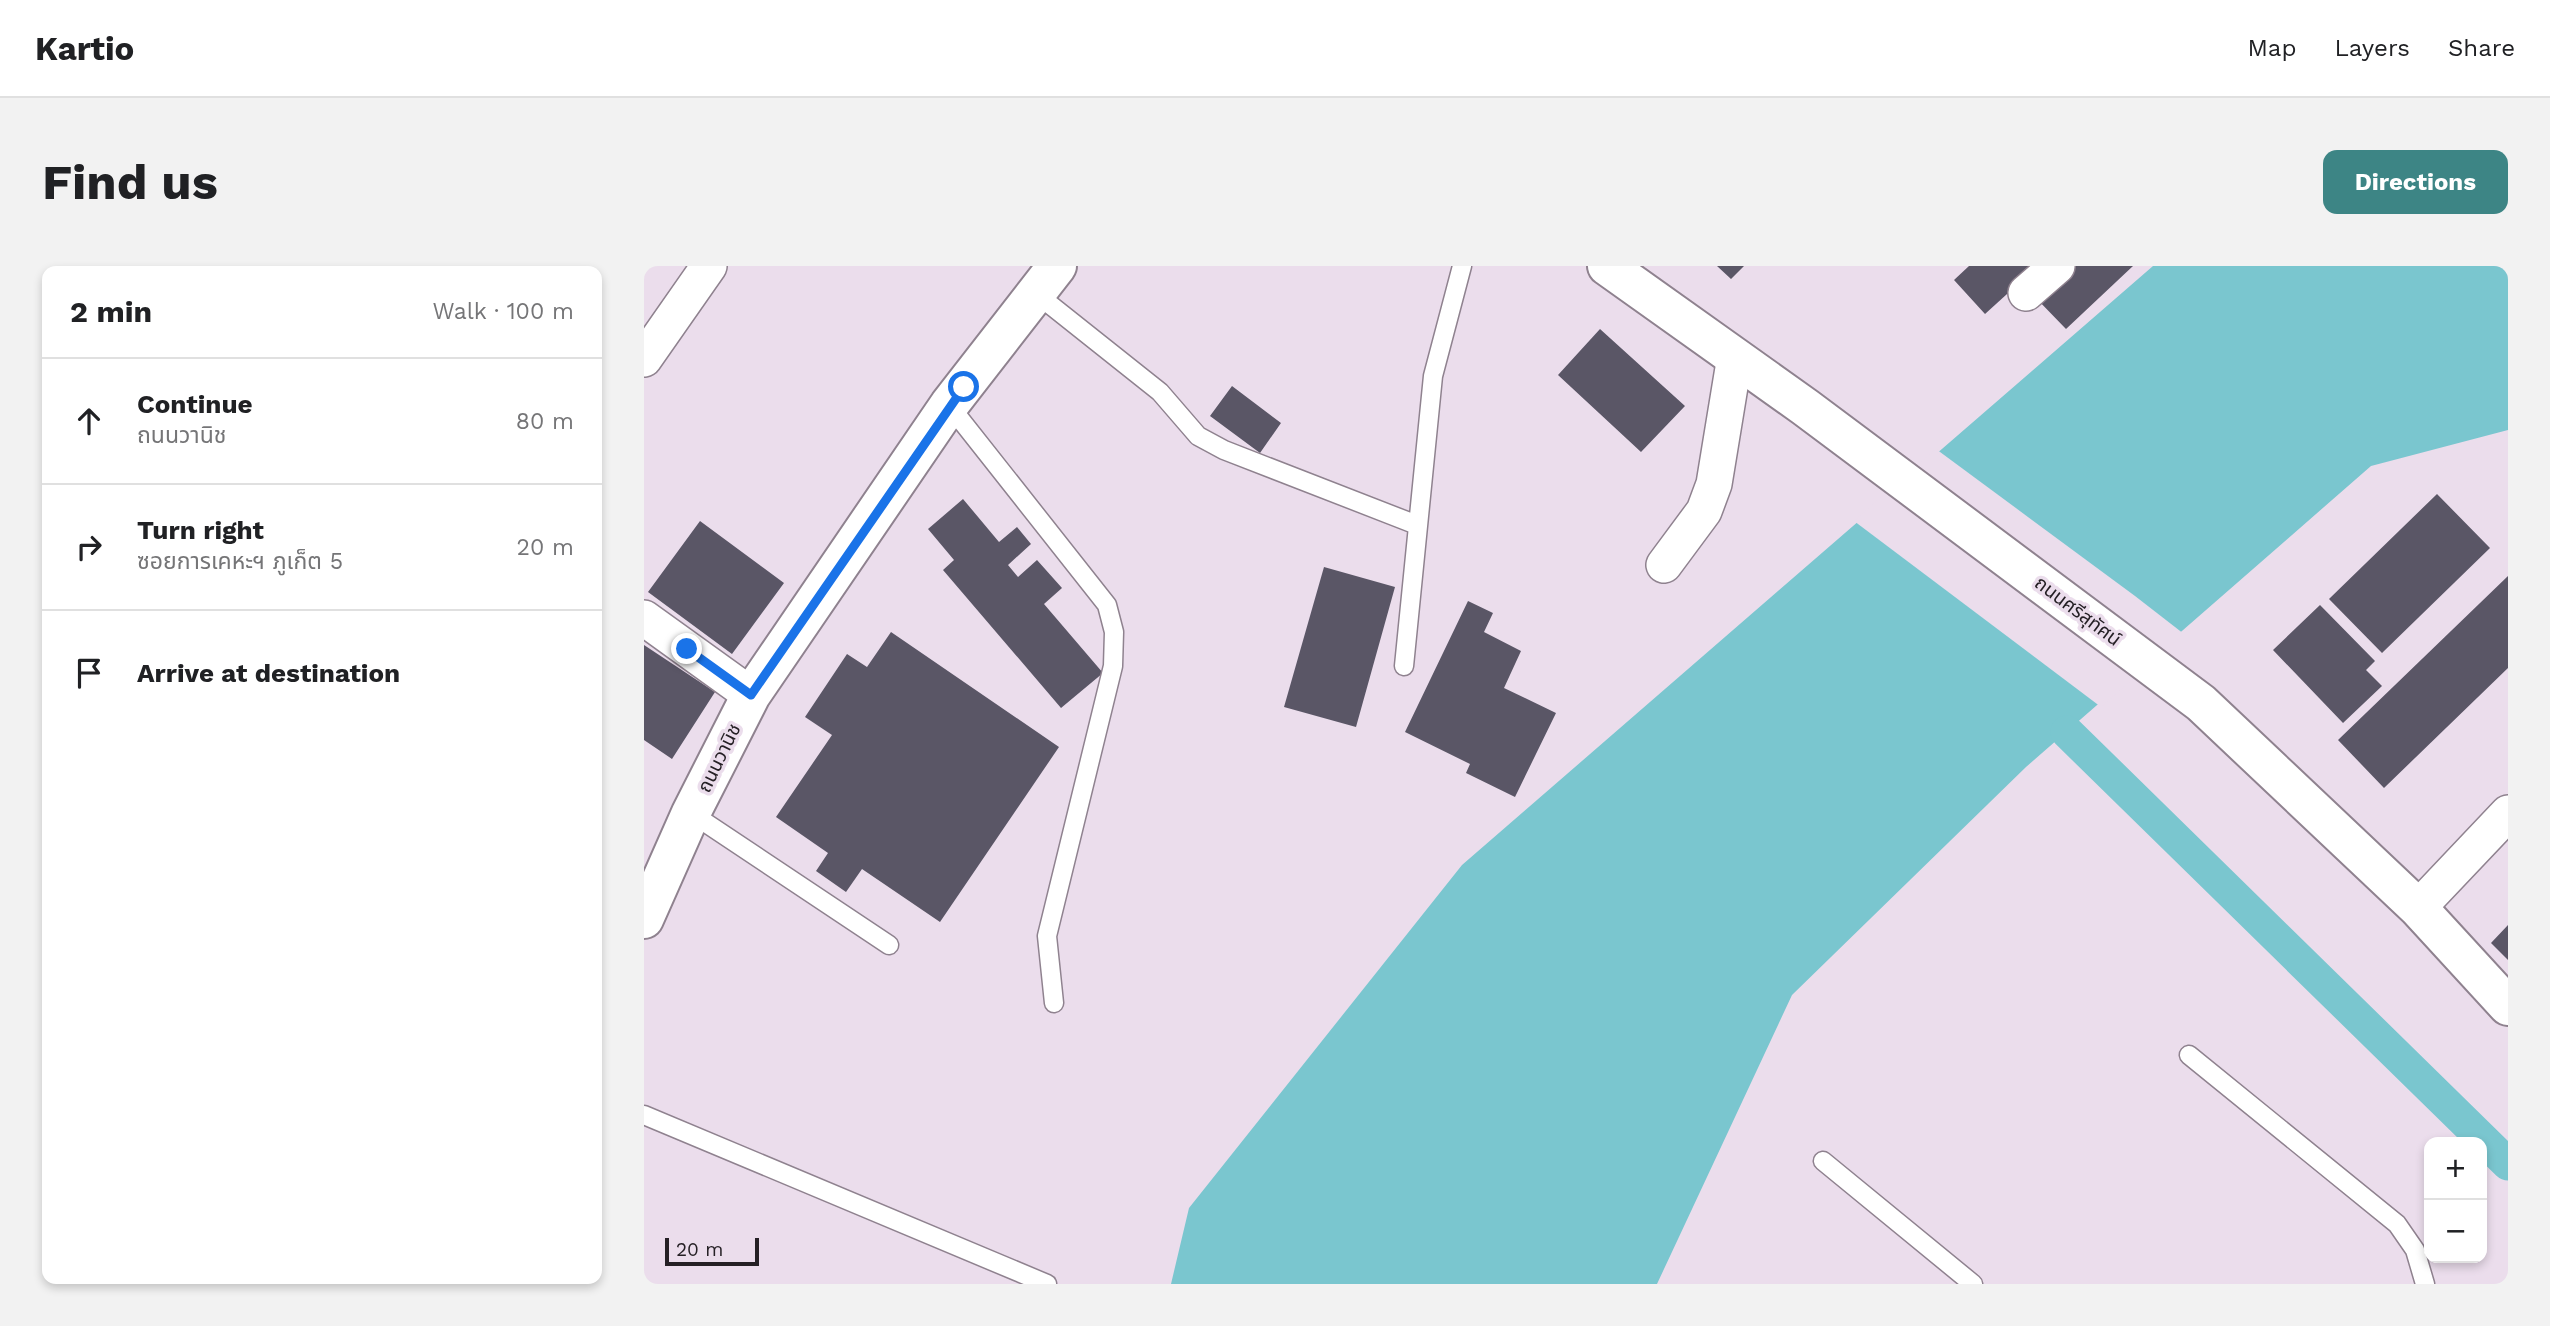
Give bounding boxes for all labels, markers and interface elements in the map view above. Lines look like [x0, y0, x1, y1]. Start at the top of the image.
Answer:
text: Kartio [35, 29, 134, 68]
text: Map [2248, 34, 2296, 62]
text: Layers [2334, 34, 2410, 62]
text: Share [2448, 34, 2515, 62]
button: Directions [2323, 150, 2508, 214]
text: Find us [42, 153, 218, 211]
text: 2 min [70, 294, 152, 329]
text: Walk · 100 m [432, 298, 574, 325]
route start [948, 371, 979, 402]
text: Continue [137, 389, 253, 419]
icon: ahead [70, 402, 108, 440]
text: 80 m [516, 408, 574, 435]
text: ถนนวานิช [137, 422, 226, 449]
text: Turn right [137, 515, 264, 545]
icon: right [70, 528, 108, 566]
text: 20 m [517, 534, 574, 561]
text: ซอยการเคหะฯ ภูเก็ต 5 [137, 548, 343, 575]
street label: ถนนศรีสุทัศน์ [2030, 571, 2126, 651]
route end [671, 633, 702, 664]
icon: arrive [70, 654, 108, 692]
text: Arrive at destination [137, 658, 400, 688]
street label: ถนนวานิช [692, 720, 746, 796]
map controls [2424, 1137, 2487, 1263]
button: + [2424, 1137, 2487, 1200]
button: − [2424, 1200, 2487, 1263]
scale bar [665, 1235, 760, 1267]
text: 20 m [676, 1238, 723, 1261]

